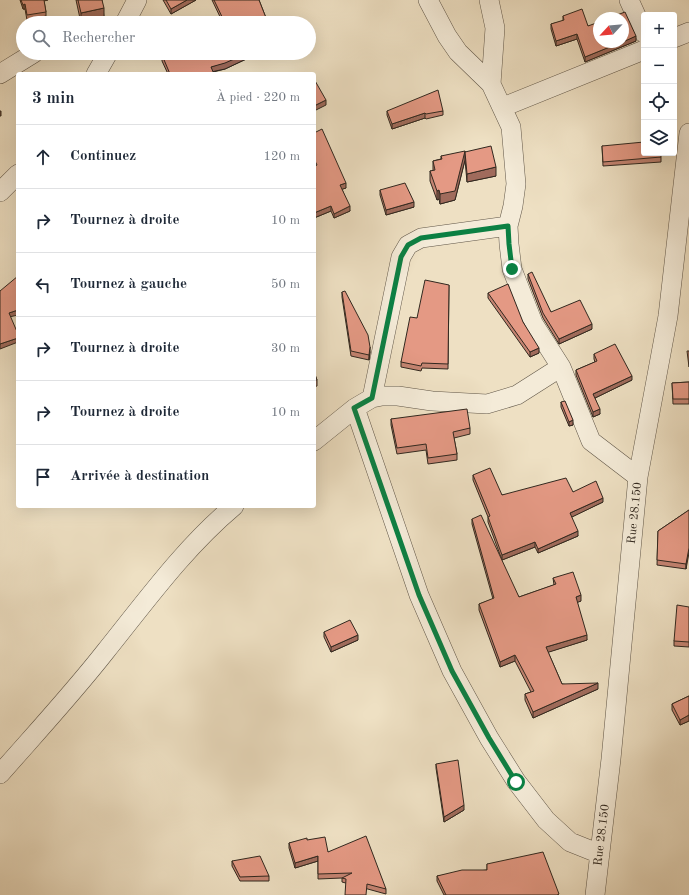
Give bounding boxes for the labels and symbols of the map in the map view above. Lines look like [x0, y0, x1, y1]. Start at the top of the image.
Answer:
north arrow [593, 12, 629, 48]
route end [503, 260, 521, 278]
street label: Rue 28.150 [625, 481, 644, 544]
route start [507, 773, 525, 791]
street label: Rue 28.150 [591, 803, 612, 867]

